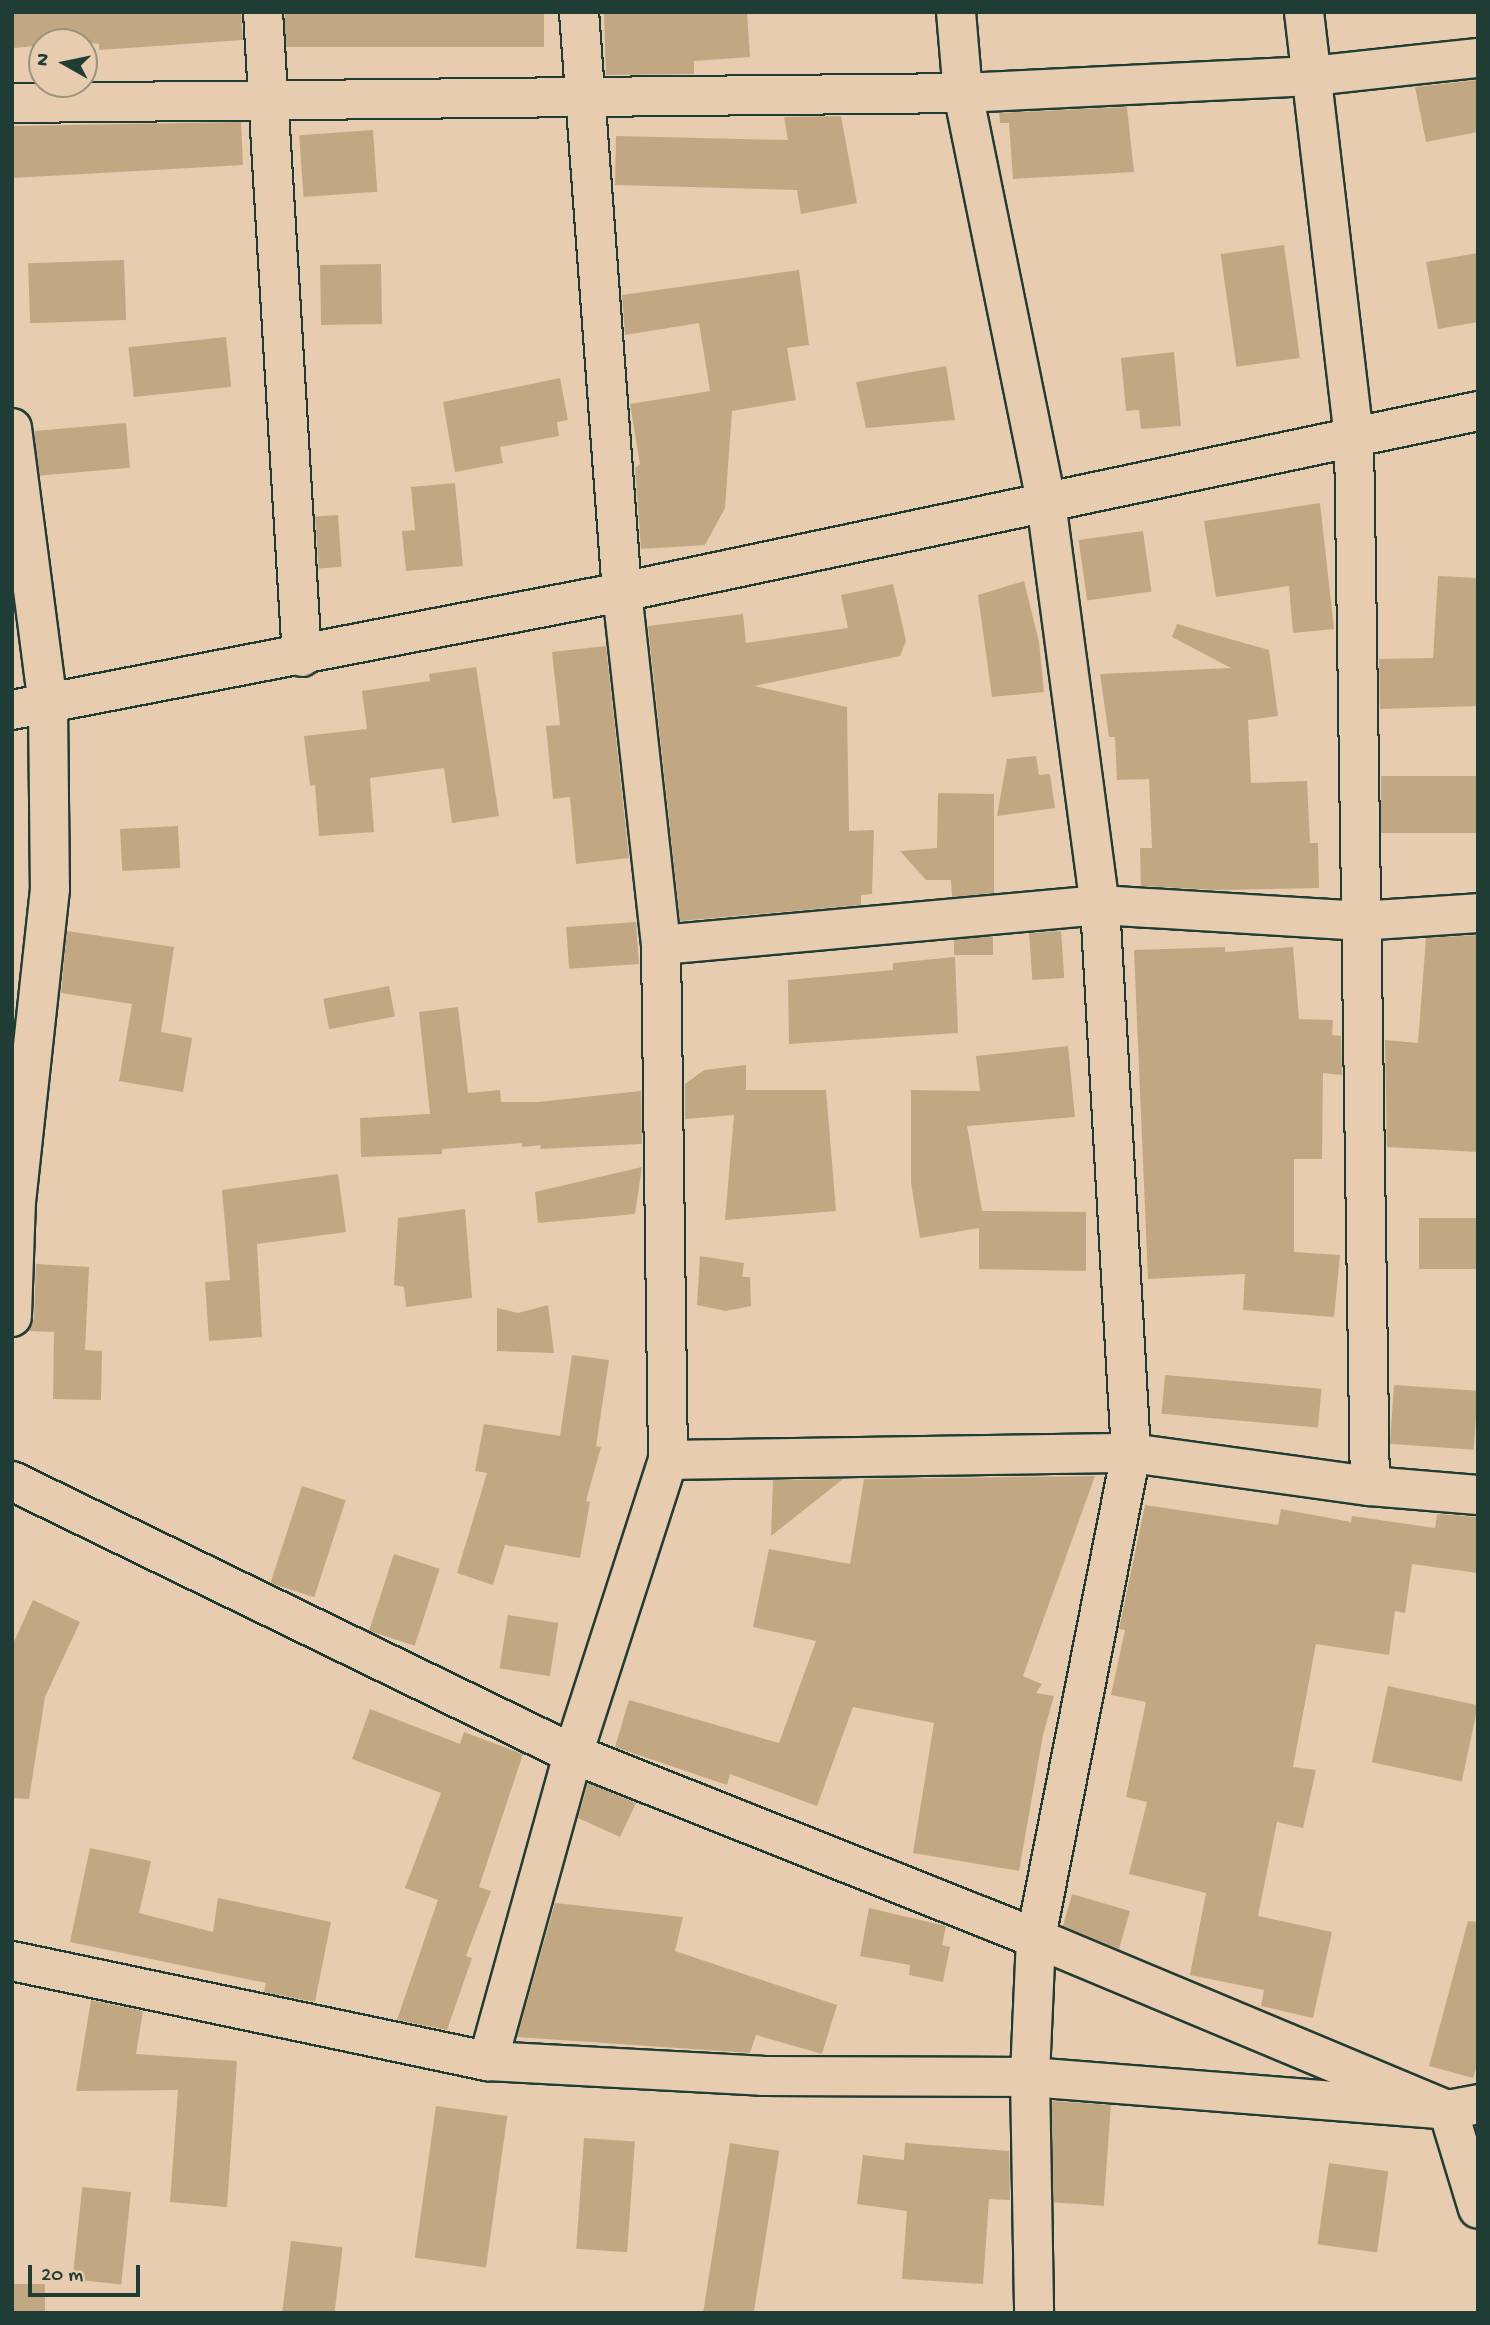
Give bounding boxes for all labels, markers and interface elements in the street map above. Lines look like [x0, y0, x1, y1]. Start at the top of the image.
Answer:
north arrow [28, 28, 98, 98]
text: N [31, 52, 56, 68]
scale bar [32, 2252, 144, 2296]
text: 20 m [41, 2264, 83, 2289]

